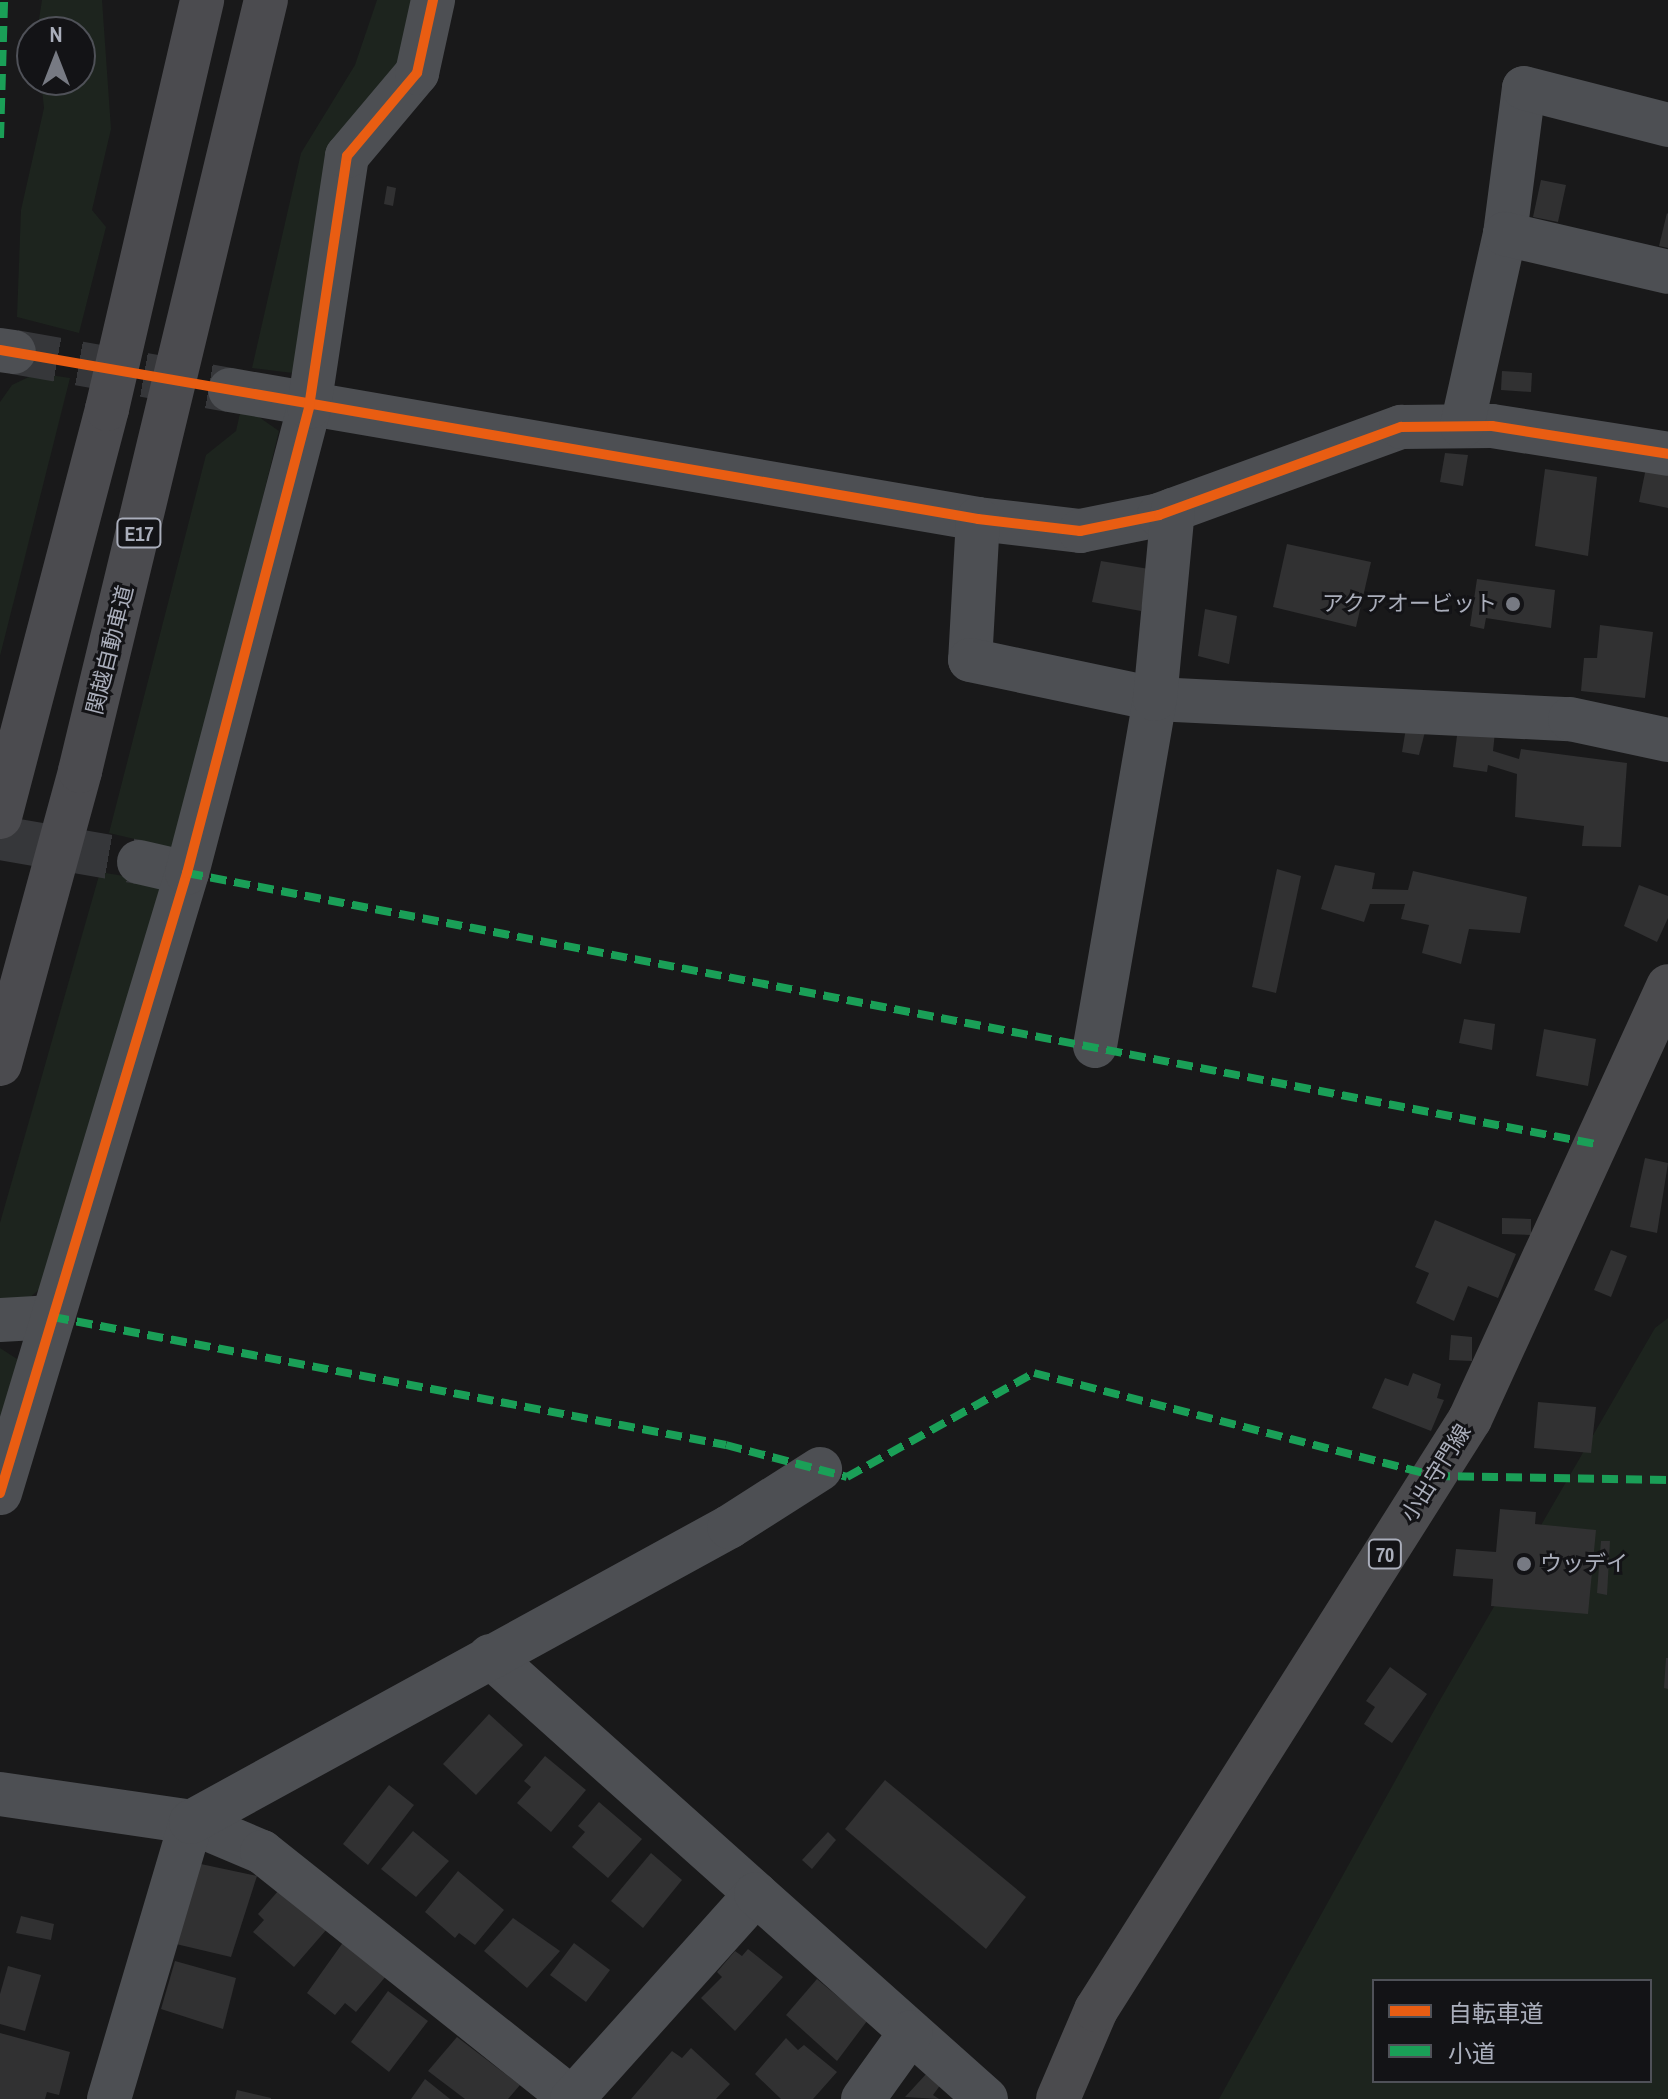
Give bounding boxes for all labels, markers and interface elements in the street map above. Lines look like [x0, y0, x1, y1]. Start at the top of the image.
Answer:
north arrow [16, 16, 96, 96]
text: N [49, 19, 63, 49]
road number: E17 [115, 517, 163, 549]
street label: 関越自動車道 [81, 583, 139, 717]
place label: アクアオービット [1321, 591, 1497, 617]
marker: アクアオービット [1504, 595, 1522, 613]
street label: 小出守門線 [1396, 1419, 1476, 1527]
road number: 70 [1367, 1538, 1403, 1570]
place label: ウッデイ [1540, 1551, 1628, 1577]
marker: ウッデイ [1515, 1555, 1533, 1573]
legend [1372, 1979, 1652, 2083]
text: 自転車道 [1448, 1997, 1544, 2029]
text: 小道 [1448, 2037, 1496, 2069]

